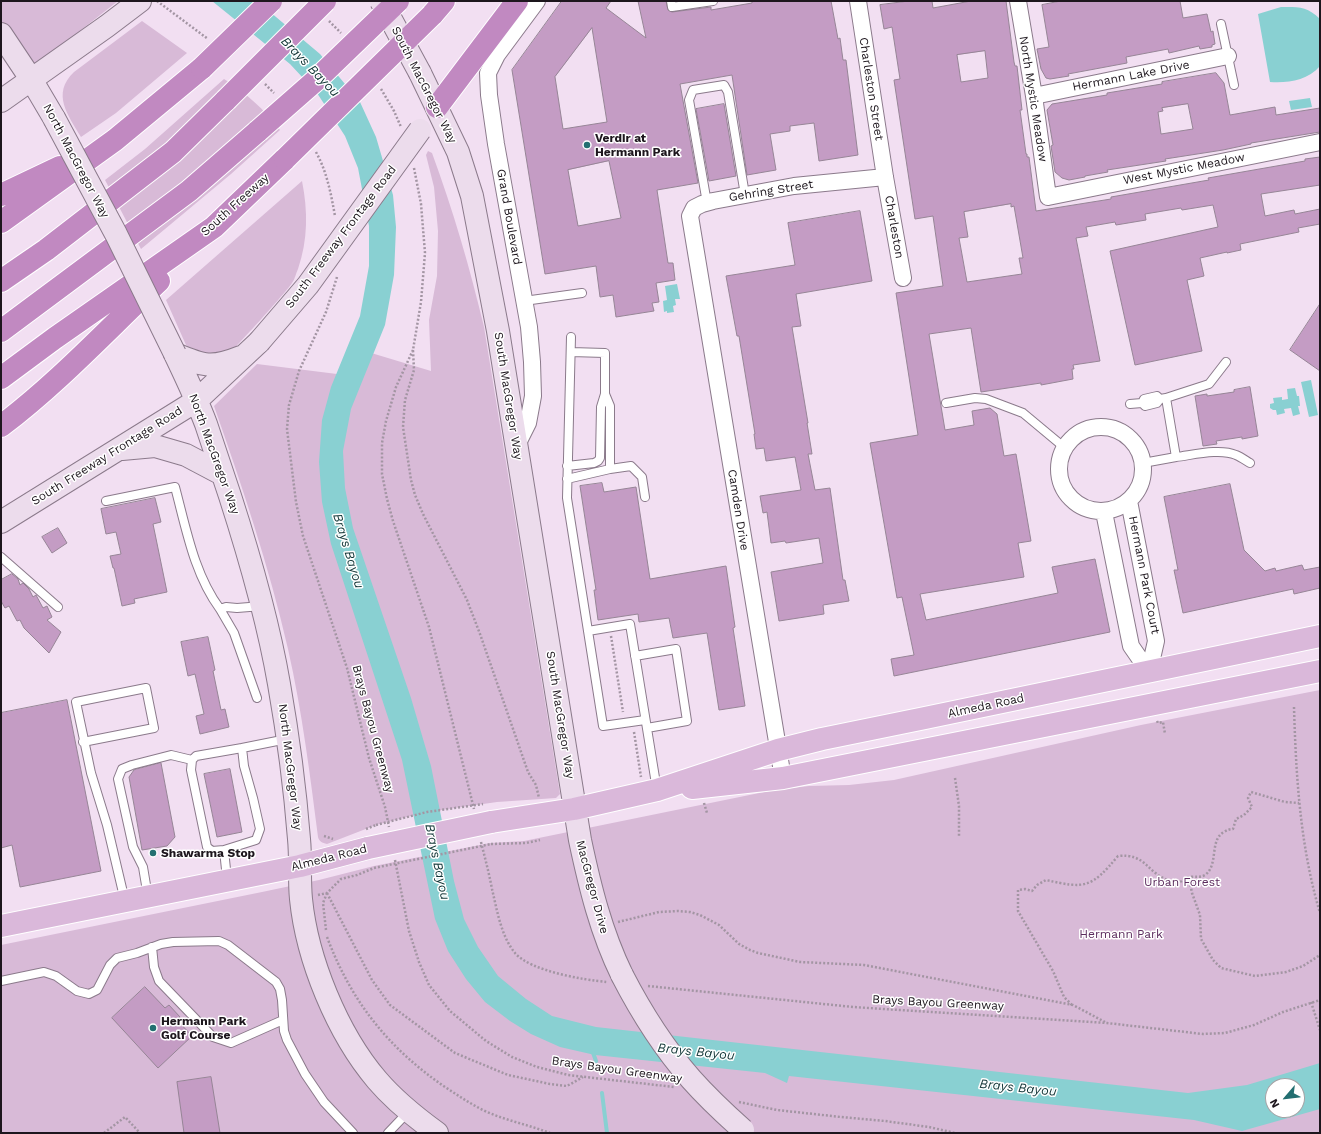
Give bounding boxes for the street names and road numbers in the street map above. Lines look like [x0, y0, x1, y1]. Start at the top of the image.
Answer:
street label: South MacGregor Way [388, 24, 460, 146]
street label: North Mystic Meadow [1016, 35, 1050, 163]
street label: Charleston Street [856, 36, 886, 142]
street label: Hermann Lake Drive [1071, 58, 1191, 94]
street label: North MacGregor Way [40, 101, 112, 221]
street label: West Mystic Meadow [1122, 150, 1246, 188]
street label: South Freeway Frontage Road [283, 163, 399, 311]
street label: Grand Boulevard [493, 168, 525, 266]
street label: South Freeway [198, 171, 272, 239]
street label: Gehring Street [728, 177, 814, 205]
street label: Charleston [881, 194, 907, 260]
street label: South MacGregor Way [491, 331, 525, 461]
street label: North MacGregor Way [185, 392, 243, 516]
street label: South Freeway Frontage Road [29, 403, 185, 509]
street label: Camden Drive [724, 468, 752, 552]
street label: Hermann Park Court [1125, 515, 1163, 635]
street label: South MacGregor Way [543, 650, 577, 780]
street label: Brays Bayou Greenway [349, 664, 397, 794]
street label: Almeda Road [947, 691, 1025, 721]
street label: North MacGregor Way [275, 703, 305, 831]
street label: MacGregor Drive [573, 839, 611, 935]
street label: Almeda Road [290, 842, 368, 874]
street label: Brays Bayou Greenway [872, 992, 1004, 1014]
street label: Brays Bayou Greenway [551, 1054, 683, 1086]

